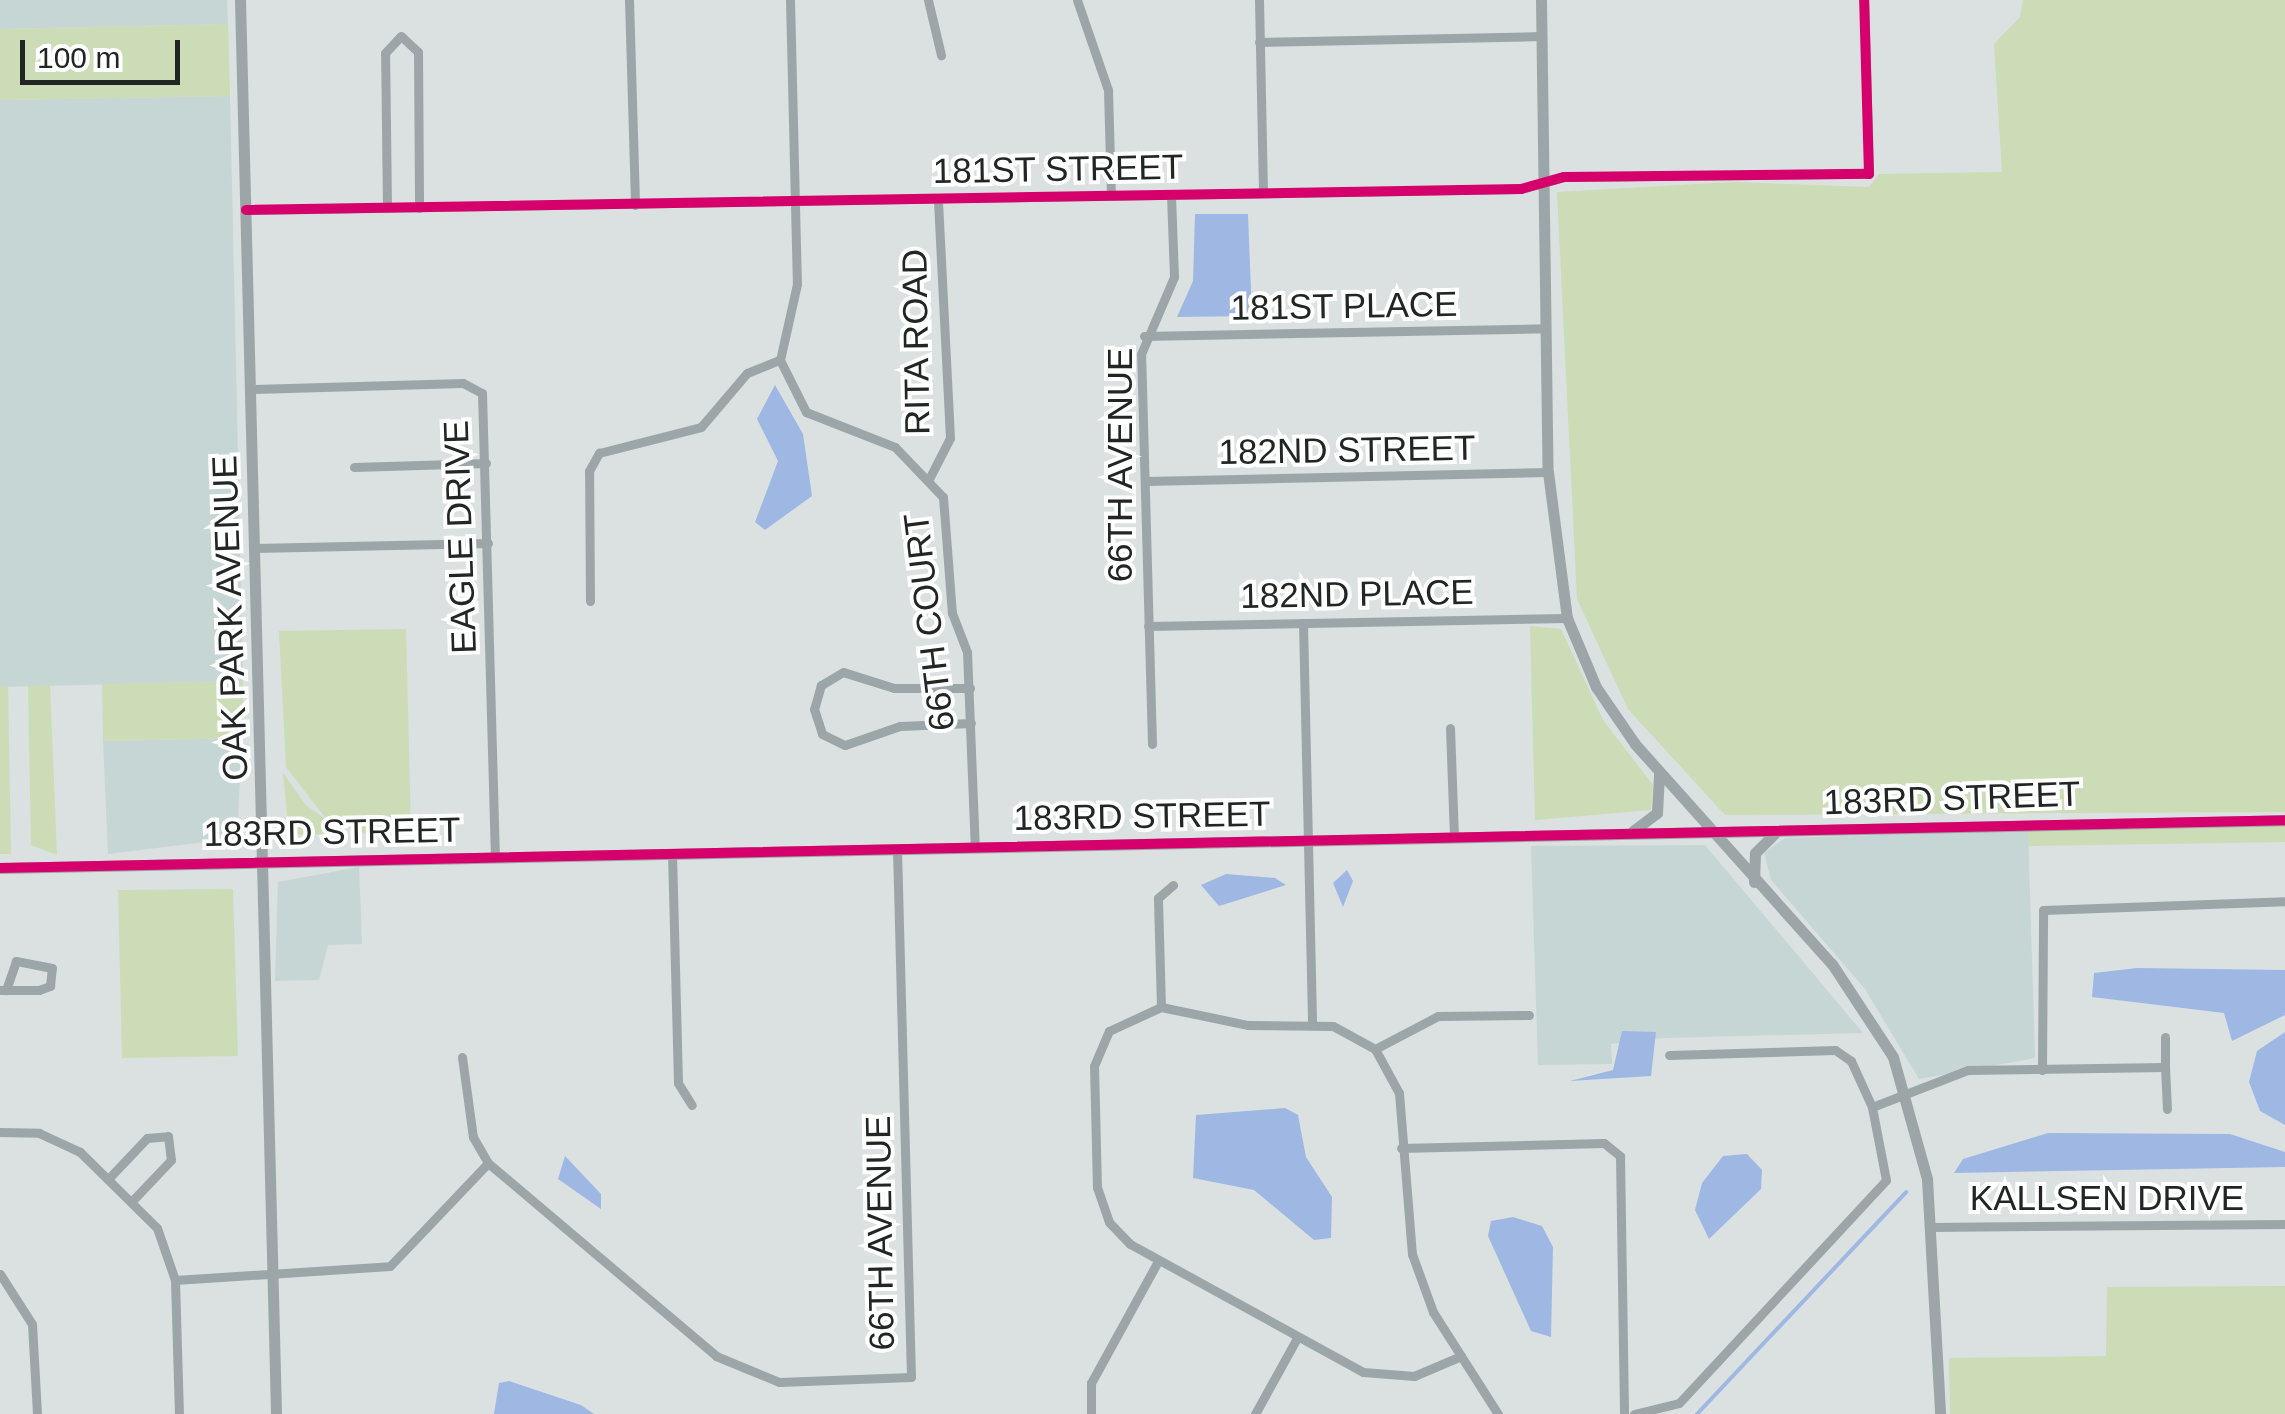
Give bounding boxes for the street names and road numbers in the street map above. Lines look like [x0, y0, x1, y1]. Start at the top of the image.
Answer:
street label: 181ST STREET [932, 146, 1184, 192]
street label: RITA ROAD [893, 248, 939, 436]
street label: 181ST PLACE [1230, 283, 1458, 329]
street label: 66TH AVENUE [1099, 347, 1141, 583]
street label: EAGLE DRIVE [435, 420, 485, 654]
street label: 182ND STREET [1218, 427, 1476, 473]
street label: OAK PARK AVENUE [203, 454, 257, 782]
street label: 66TH COURT [895, 511, 963, 733]
street label: 182ND PLACE [1240, 571, 1474, 617]
street label: 183RD STREET [1823, 773, 2081, 823]
street label: 183RD STREET [1013, 793, 1271, 839]
street label: 183RD STREET [203, 809, 461, 855]
street label: 66TH AVENUE [857, 1114, 903, 1352]
street label: KALLSEN DRIVE [1970, 1177, 2244, 1219]

